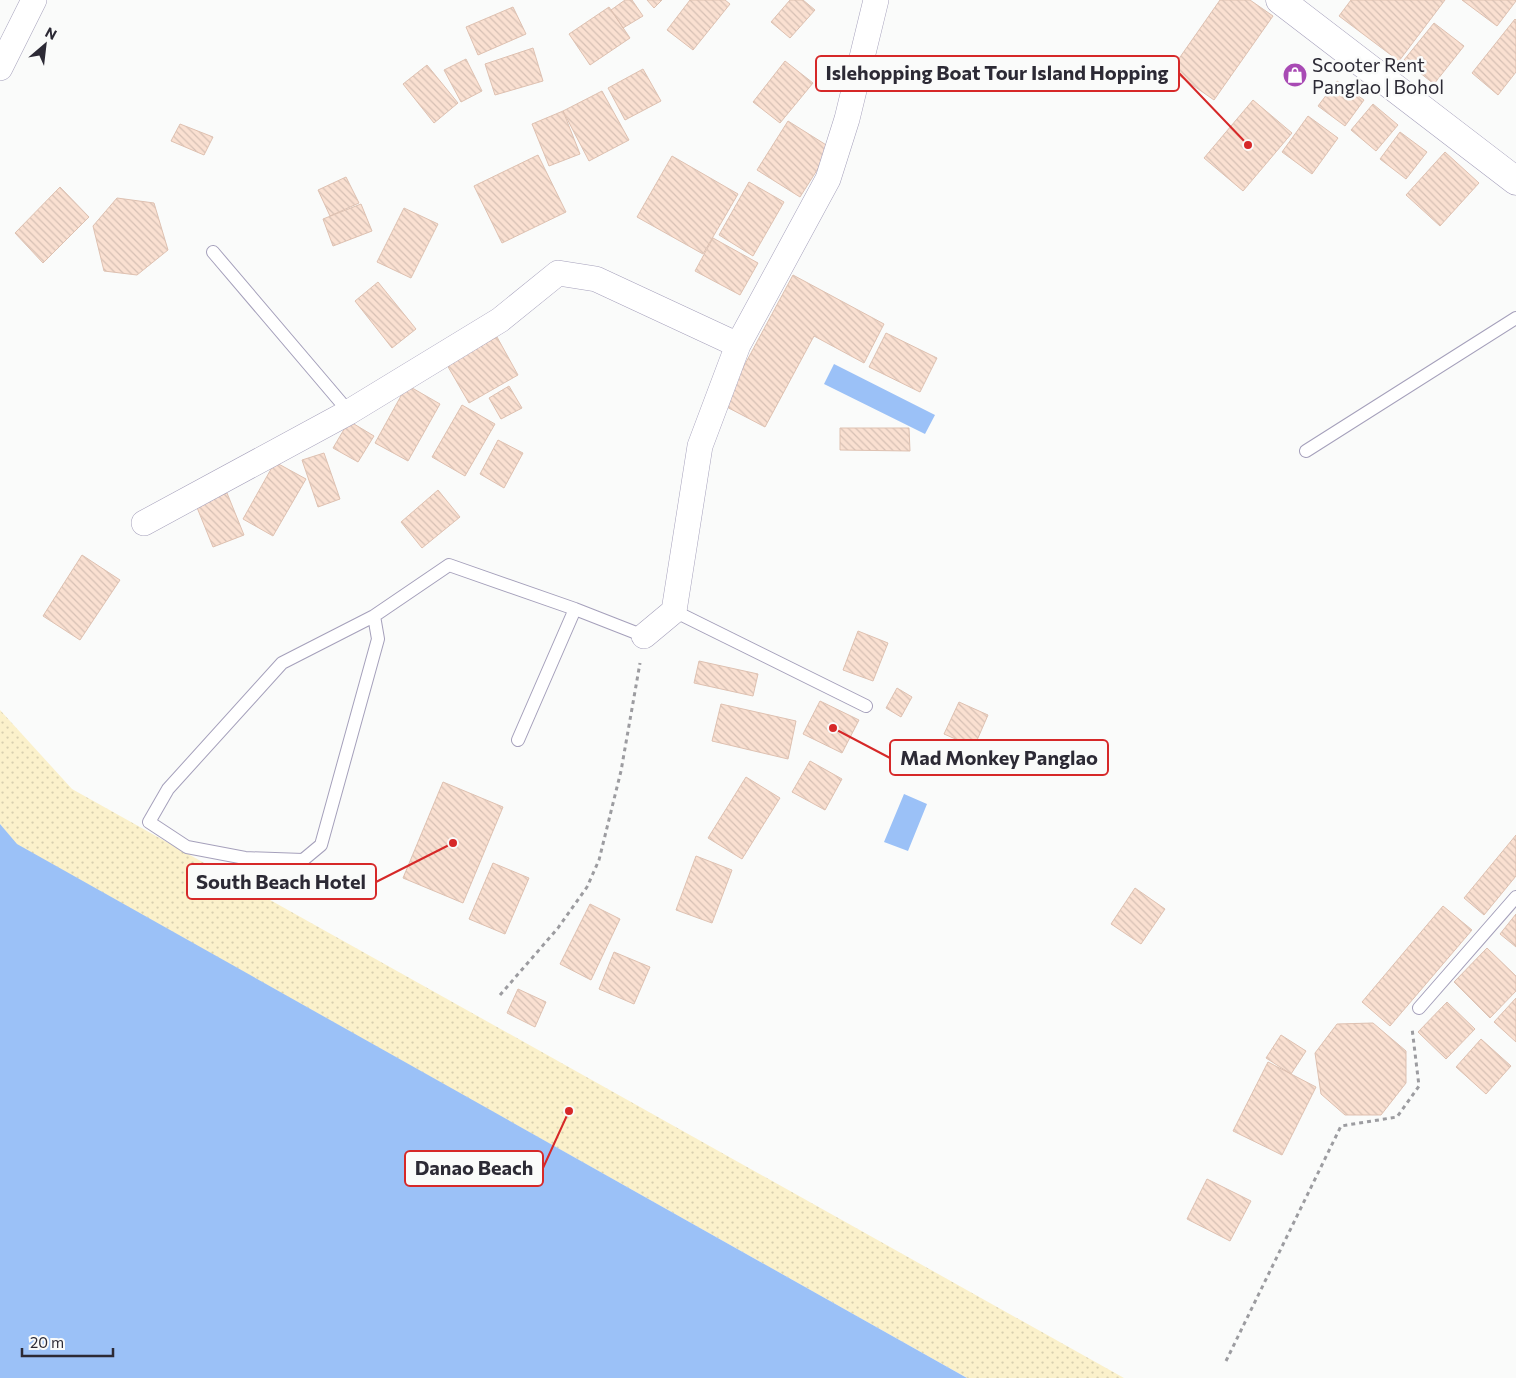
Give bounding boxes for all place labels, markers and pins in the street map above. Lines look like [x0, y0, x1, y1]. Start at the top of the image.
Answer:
place label: Scooter Rent Panglao | Bohol [1312, 53, 1444, 98]
callout: Islehopping Boat Tour Island Hopping [816, 56, 1179, 91]
shop icon: Scooter Rent Panglao | Bohol [1282, 62, 1308, 88]
callout: Mad Monkey Panglao [890, 740, 1108, 775]
callout: South Beach Hotel [187, 864, 376, 899]
callout: Danao Beach [405, 1151, 543, 1186]

